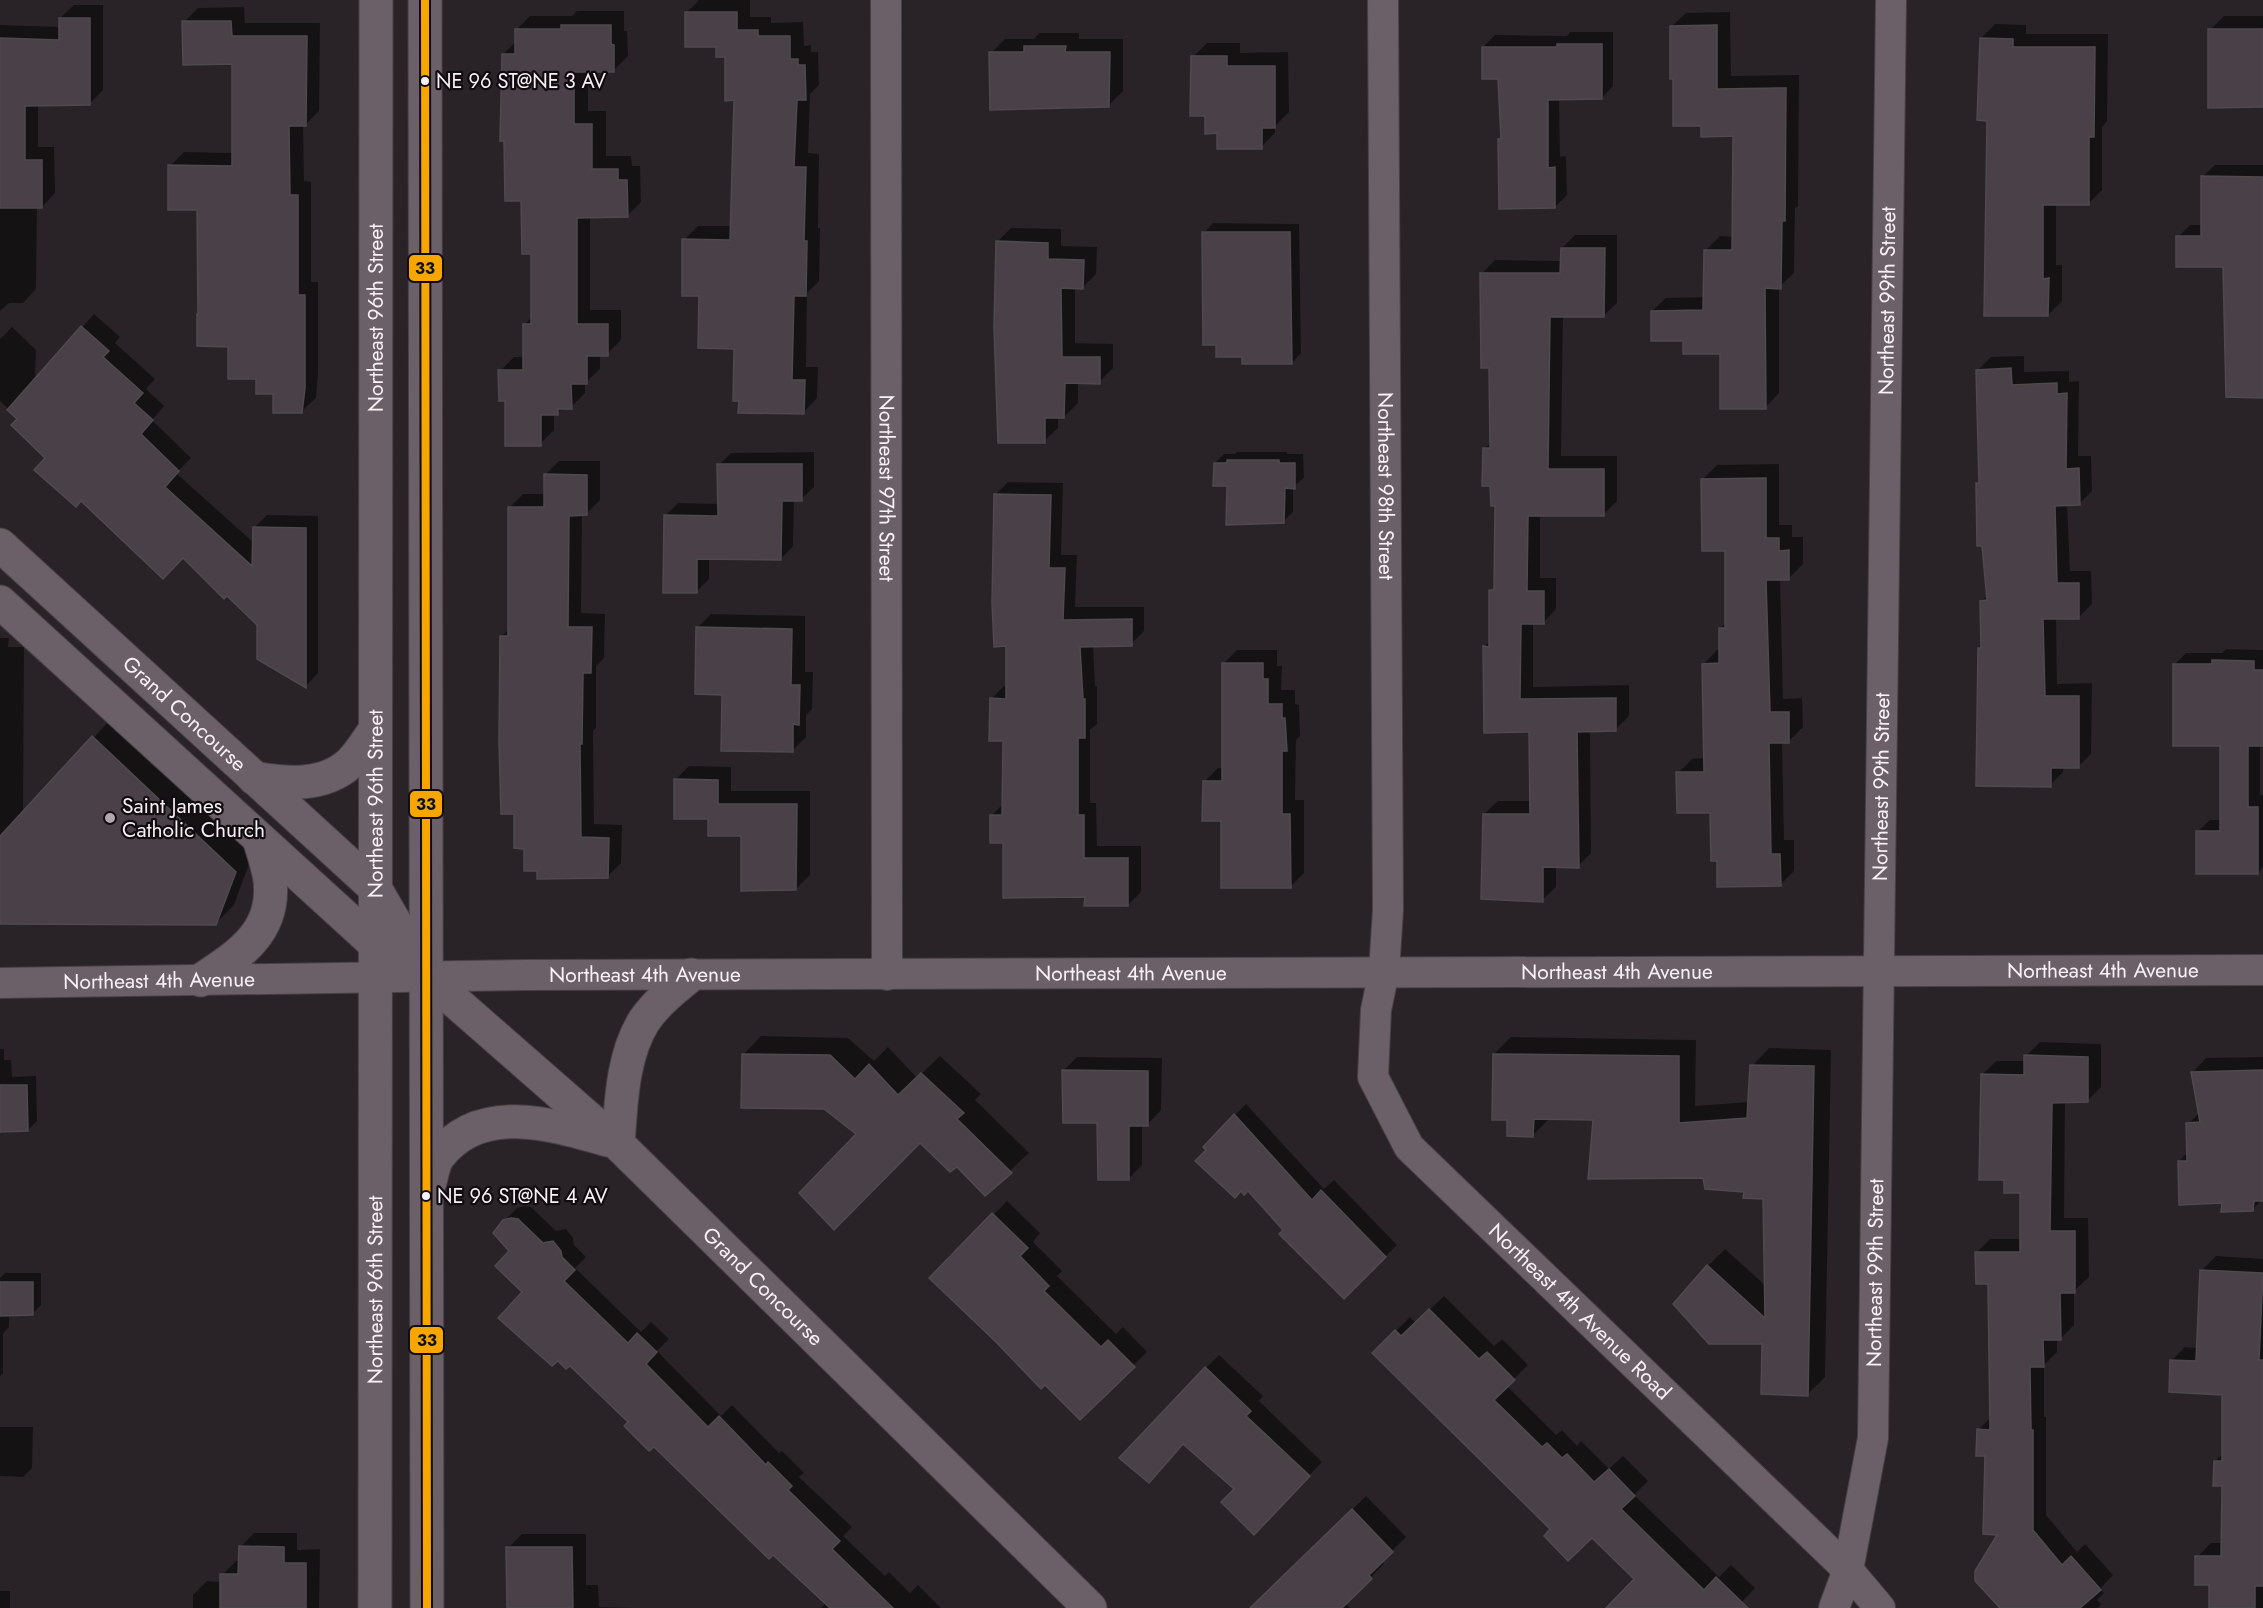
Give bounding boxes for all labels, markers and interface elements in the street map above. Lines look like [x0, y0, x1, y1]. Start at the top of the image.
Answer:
place label: NE 96 ST@NE 3 AV [436, 67, 607, 96]
marker: NE 96 ST@NE 3 AV [419, 75, 431, 87]
street label: Northeast 99th Street [1871, 206, 1903, 395]
street label: Northeast 96th Street [361, 224, 391, 412]
line badge: 33 [408, 254, 443, 282]
text: 33 [415, 257, 435, 280]
street label: Northeast 98th Street [1370, 392, 1401, 580]
street label: Northeast 97th Street [871, 395, 902, 581]
street label: Grand Concourse [116, 649, 253, 779]
street label: Northeast 99th Street [1865, 692, 1897, 881]
street label: Northeast 96th Street [360, 710, 391, 898]
line badge: 33 [409, 790, 443, 818]
place label: Saint James Catholic Church [122, 791, 265, 845]
text: 33 [416, 793, 436, 816]
marker: Saint James Catholic Church [103, 811, 117, 825]
street label: Northeast 4th Avenue [2007, 955, 2199, 986]
street label: Northeast 4th Avenue [1521, 957, 1713, 987]
street label: Northeast 4th Avenue [1035, 958, 1227, 989]
street label: Northeast 4th Avenue [549, 959, 741, 990]
street label: Northeast 4th Avenue [63, 964, 255, 997]
street label: Northeast 99th Street [1859, 1178, 1891, 1367]
place label: NE 96 ST@NE 4 AV [437, 1182, 609, 1211]
marker: NE 96 ST@NE 4 AV [420, 1190, 432, 1202]
street label: Northeast 96th Street [360, 1196, 390, 1384]
street label: Northeast 4th Avenue Road [1482, 1216, 1678, 1407]
street label: Grand Concourse [696, 1220, 830, 1353]
line badge: 33 [409, 1326, 444, 1354]
text: 33 [417, 1329, 437, 1352]

